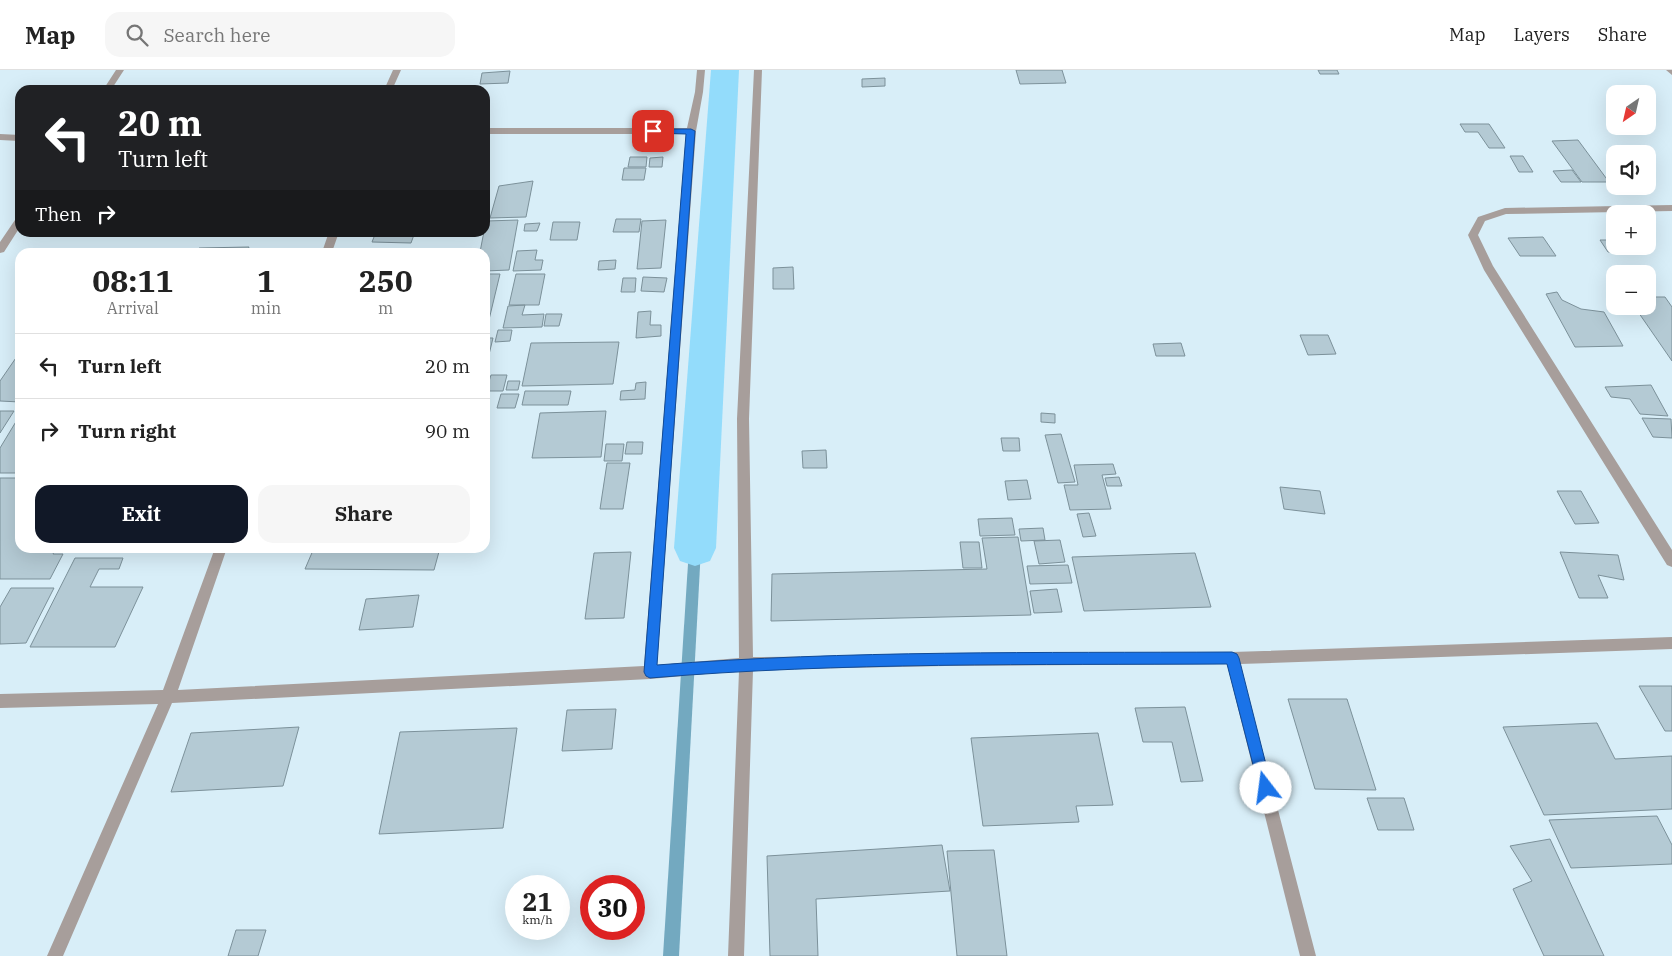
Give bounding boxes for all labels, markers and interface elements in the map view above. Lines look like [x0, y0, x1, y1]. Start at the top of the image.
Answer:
search box [105, 12, 455, 57]
text: Map [25, 19, 75, 51]
icon: search [123, 21, 151, 49]
text: Search here [163, 23, 270, 47]
text: Map [1449, 23, 1486, 46]
text: Layers [1514, 23, 1570, 46]
text: Share [1598, 23, 1647, 46]
north arrow [1606, 85, 1656, 135]
map controls [1606, 85, 1656, 315]
text: 20 m [118, 100, 202, 146]
icon: left [35, 105, 100, 170]
pin [632, 110, 674, 152]
icon: arrive [639, 117, 667, 145]
text: Turn left [118, 144, 208, 173]
button: sound [1606, 145, 1656, 195]
icon: right [92, 200, 120, 228]
text: Then [35, 202, 82, 226]
button: + [1606, 205, 1656, 255]
text: 08:11 [92, 261, 173, 300]
text: 1 [257, 261, 275, 300]
text: 250 [359, 261, 413, 300]
button: − [1606, 265, 1656, 315]
text: Arrival [107, 298, 159, 318]
text: min [251, 298, 281, 318]
text: m [378, 298, 393, 318]
icon: left [35, 352, 63, 380]
text: Turn left [78, 354, 161, 378]
text: 20 m [425, 354, 470, 378]
icon: right [35, 417, 63, 445]
text: Turn right [78, 419, 176, 443]
text: 90 m [425, 419, 470, 443]
button: Exit [35, 485, 248, 543]
button: Share [258, 485, 470, 543]
position arrow [1239, 761, 1291, 813]
speed limit sign: 30 [580, 875, 645, 940]
text: 21 [522, 885, 553, 918]
text: km/h [522, 912, 553, 927]

